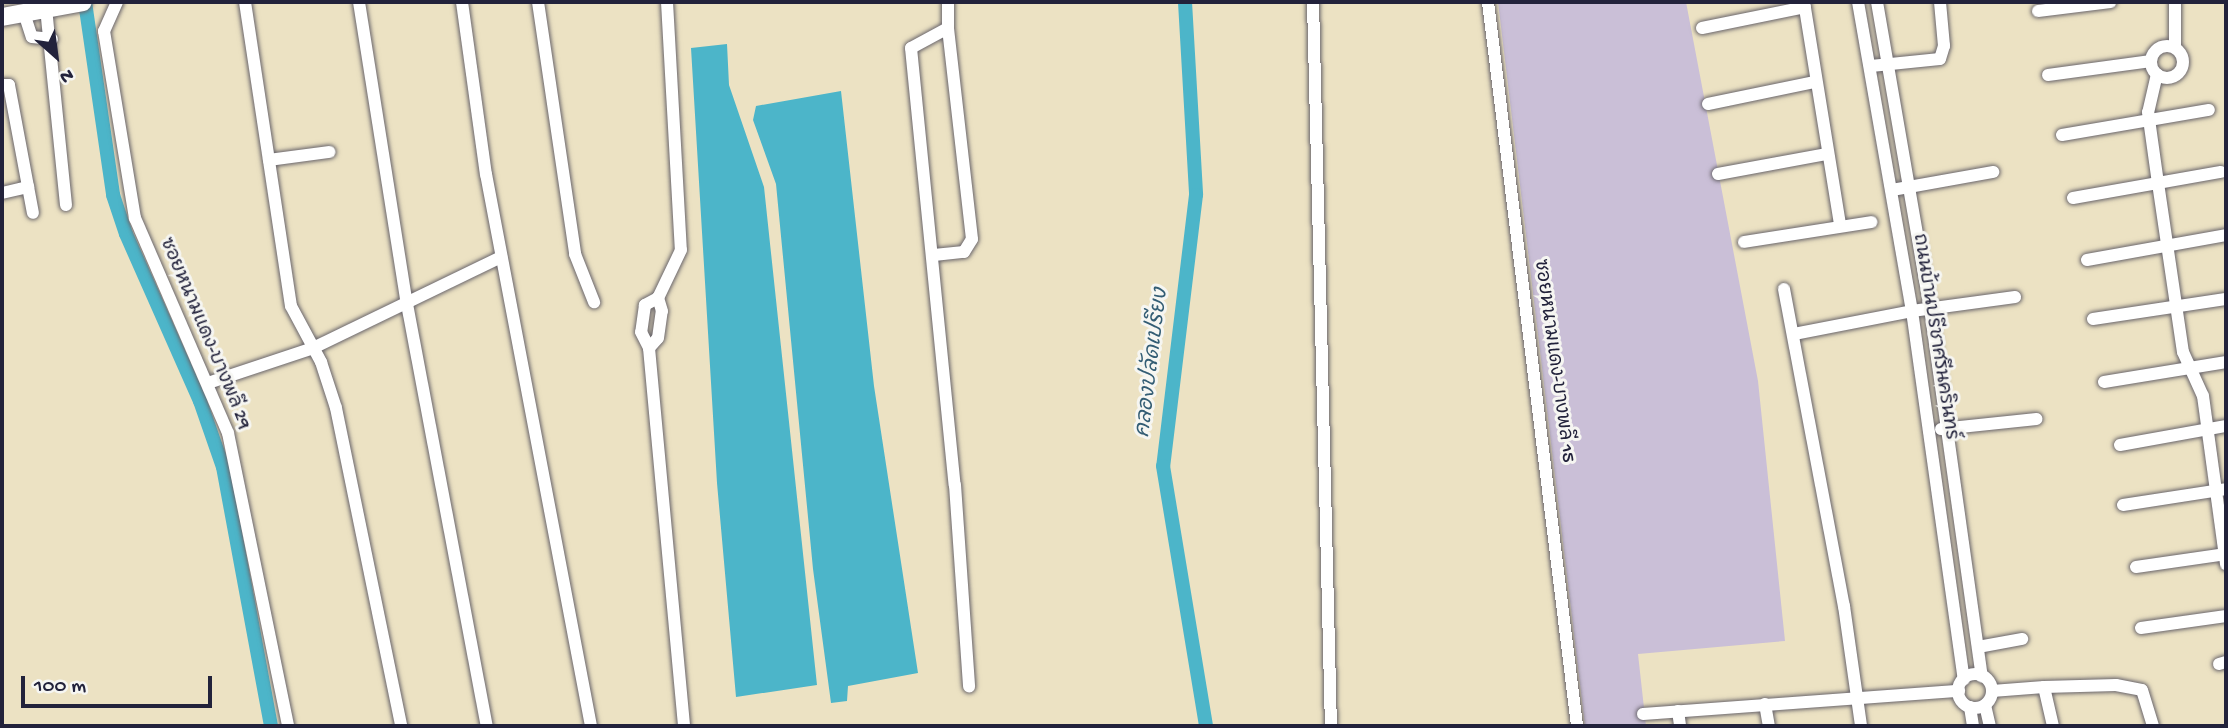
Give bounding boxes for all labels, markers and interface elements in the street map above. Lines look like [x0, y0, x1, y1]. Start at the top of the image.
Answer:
north arrow [21, 21, 91, 91]
text: N [55, 62, 77, 88]
street label: ถนนบ้านปรีชาศรีนครินทร์ [1906, 232, 1962, 442]
street label: ซอยหนามแดง-บางพลี 29 [153, 235, 255, 433]
street label: ซอยหนามแดง-บางพลี 15 [1527, 258, 1579, 464]
water label: คลองปลัดเปรียง [1132, 287, 1176, 439]
scale bar [24, 662, 215, 706]
text: 100 m [34, 675, 86, 700]

